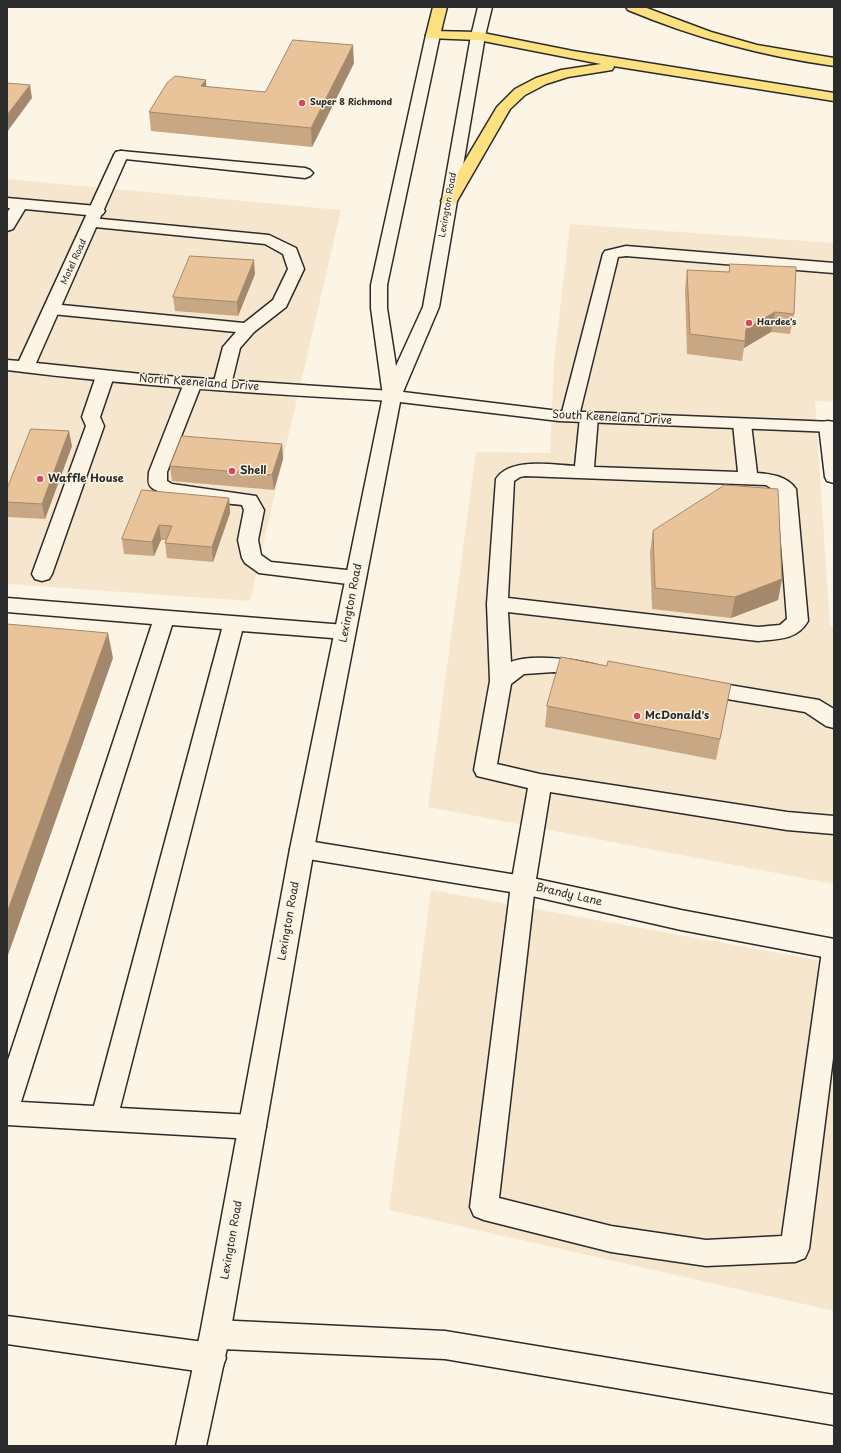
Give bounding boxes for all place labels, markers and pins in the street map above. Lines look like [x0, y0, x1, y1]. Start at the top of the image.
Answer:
marker: Super 8 Richmond [297, 98, 307, 108]
place label: Super 8 Richmond [310, 98, 392, 108]
marker: Hardee's [744, 318, 754, 328]
place label: Hardee's [757, 318, 796, 328]
place label: Shell [240, 464, 266, 478]
marker: Shell [227, 466, 237, 476]
place label: Waffle House [48, 472, 124, 486]
marker: Waffle House [35, 474, 45, 484]
place label: McDonald's [645, 709, 709, 723]
marker: McDonald's [632, 711, 642, 721]

